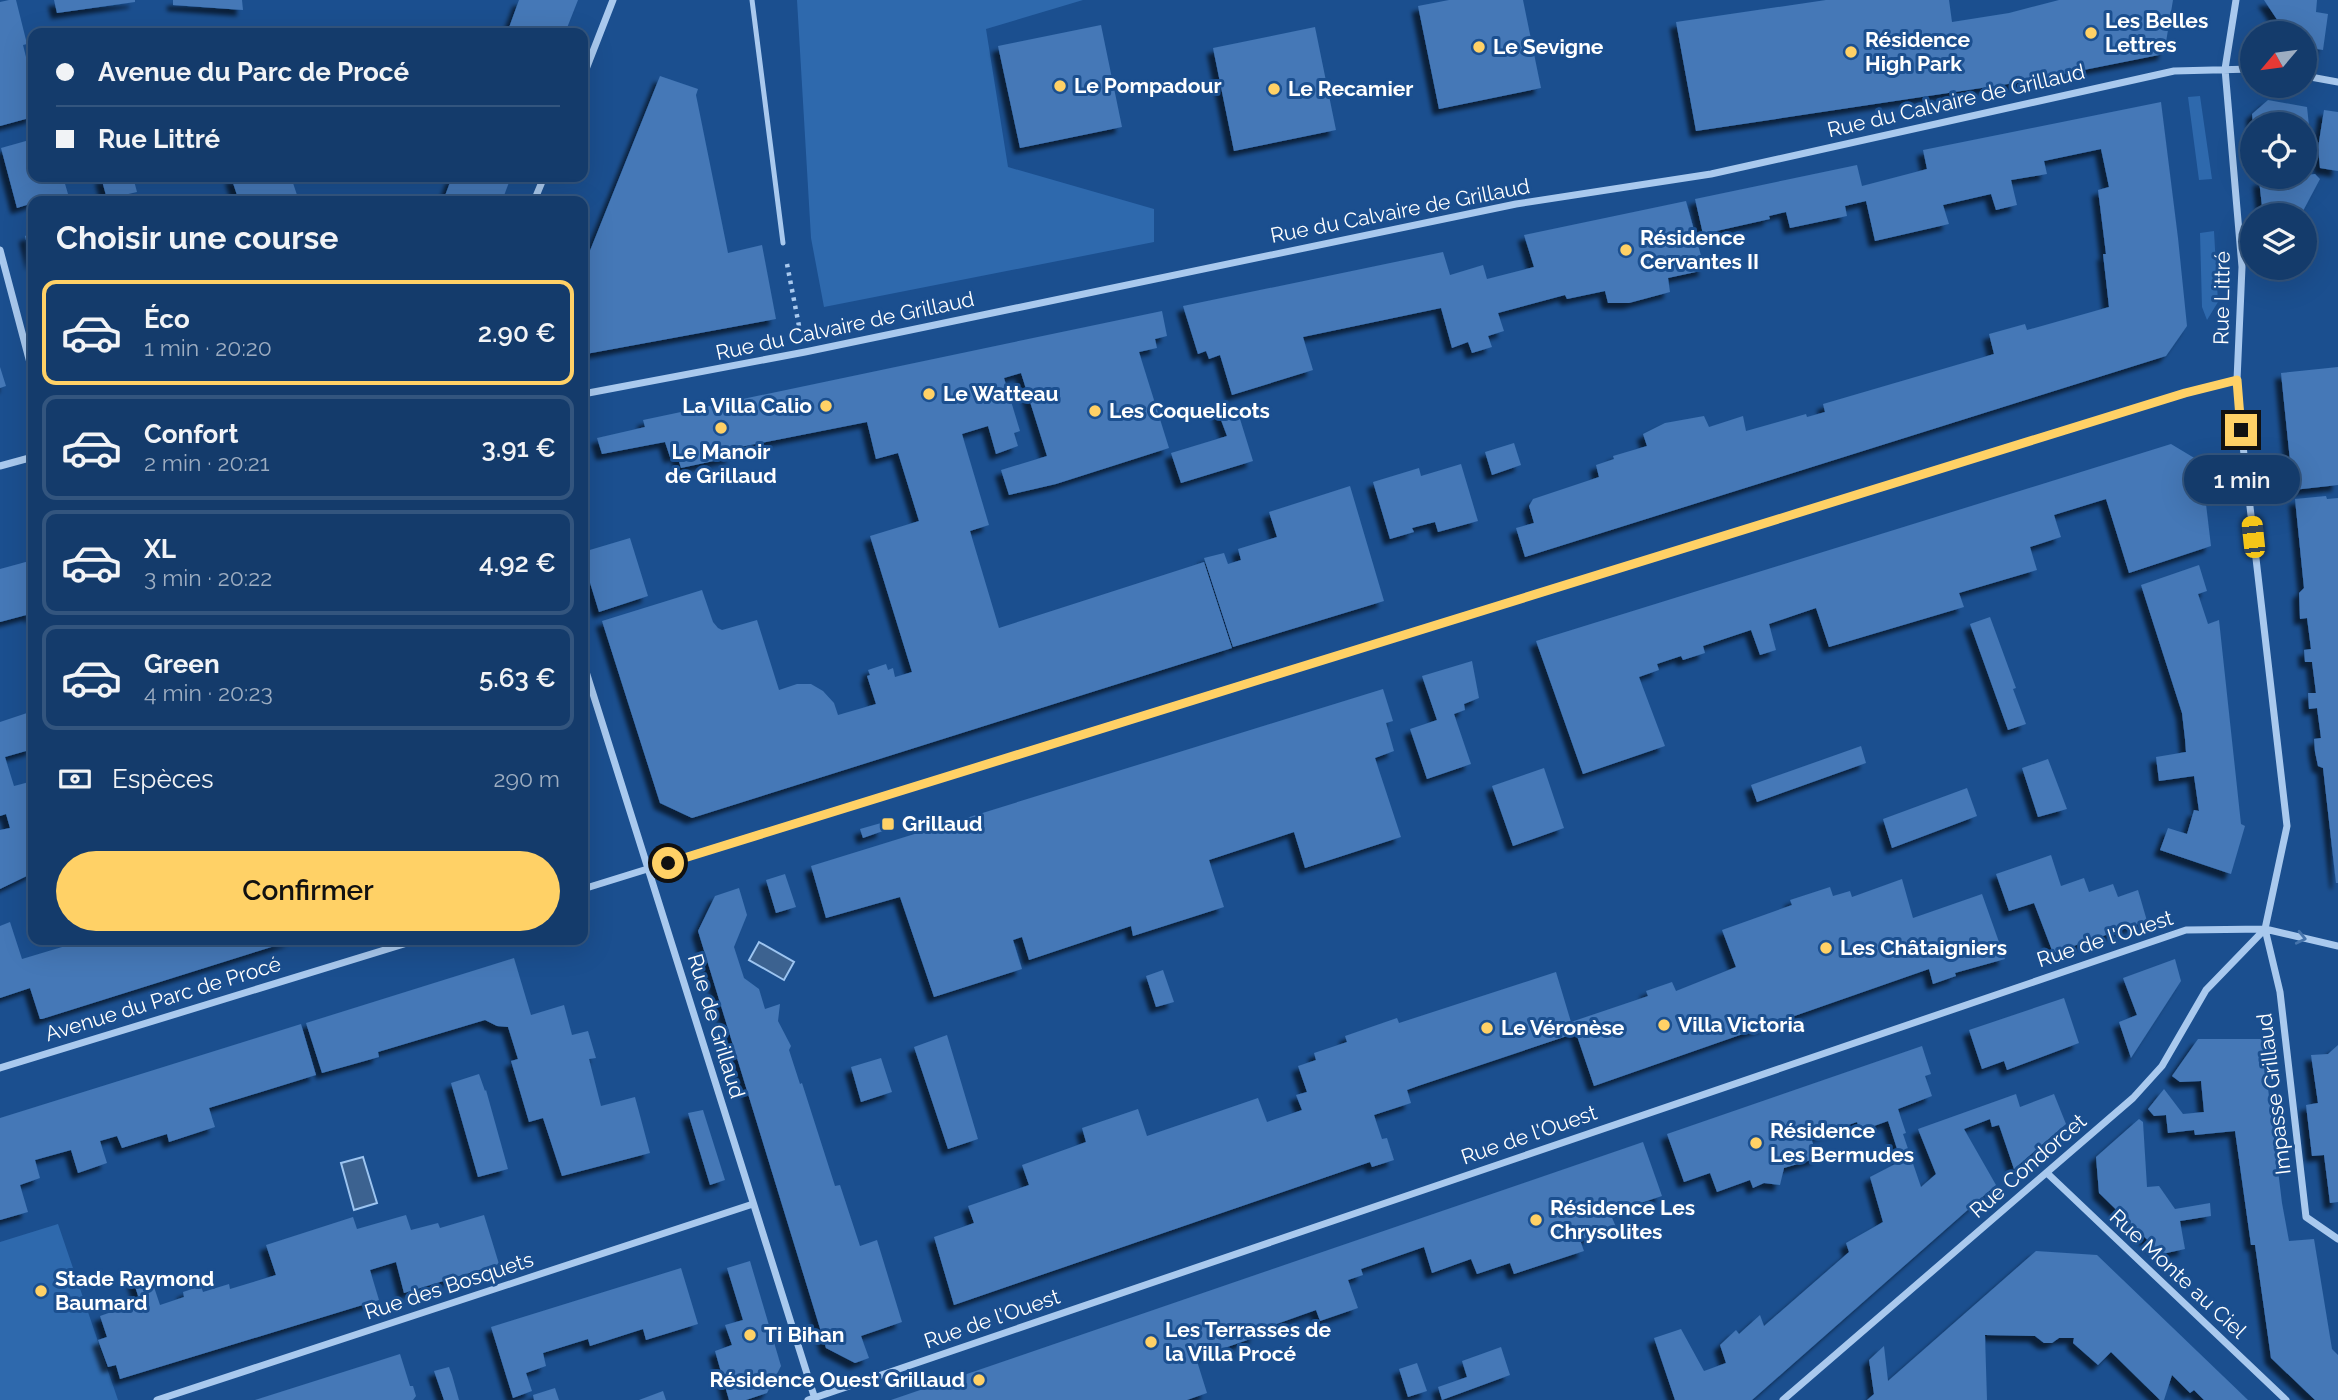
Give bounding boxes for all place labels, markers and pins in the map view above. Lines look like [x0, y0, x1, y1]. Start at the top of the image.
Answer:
place label: Les Belles Lettres [2105, 8, 2208, 57]
marker: Les Belles Lettres [2083, 25, 2099, 41]
place label: Résidence High Park [1865, 27, 1970, 76]
place label: Le Sevigne [1493, 34, 1604, 59]
marker: Le Sevigne [1471, 39, 1487, 55]
marker: Résidence High Park [1843, 44, 1859, 60]
place label: Le Pompadour [1074, 73, 1222, 98]
place label: Le Recamier [1288, 76, 1413, 101]
marker: Le Pompadour [1052, 78, 1068, 94]
marker: Le Recamier [1266, 81, 1282, 97]
place label: Résidence Cervantes II [1640, 225, 1759, 274]
marker: Résidence Cervantes II [1618, 242, 1634, 258]
place label: Le Watteau [943, 381, 1058, 406]
marker: Le Watteau [921, 386, 937, 402]
place label: La Villa Calio [682, 393, 812, 418]
marker: La Villa Calio [818, 398, 834, 414]
place label: Les Coquelicots [1109, 398, 1270, 423]
marker: Les Coquelicots [1087, 403, 1103, 419]
marker: Le Manoir de Grillaud [713, 420, 729, 436]
place label: Le Manoir de Grillaud [665, 439, 777, 488]
place label: Grillaud [902, 811, 983, 836]
marker: Grillaud [880, 816, 896, 832]
place label: Les Châtaigniers [1840, 935, 2007, 960]
marker: Les Châtaigniers [1818, 940, 1834, 956]
place label: Villa Victoria [1678, 1012, 1805, 1037]
place label: Le Véronèse [1501, 1015, 1625, 1040]
marker: Villa Victoria [1656, 1017, 1672, 1033]
marker: Le Véronèse [1479, 1020, 1495, 1036]
place label: Résidence Les Bermudes [1770, 1118, 1914, 1167]
marker: Résidence Les Bermudes [1748, 1135, 1764, 1151]
place label: Résidence Les Chrysolites [1550, 1195, 1695, 1244]
marker: Résidence Les Chrysolites [1528, 1212, 1544, 1228]
place label: Stade Raymond Baumard [55, 1266, 214, 1315]
marker: Stade Raymond Baumard [33, 1283, 49, 1299]
place label: Les Terrasses de la Villa Procé [1165, 1317, 1332, 1366]
place label: Ti Bihan [764, 1322, 844, 1347]
marker: Ti Bihan [742, 1327, 758, 1343]
marker: Les Terrasses de la Villa Procé [1143, 1334, 1159, 1350]
place label: Résidence Ouest Grillaud [709, 1367, 965, 1392]
marker: Résidence Ouest Grillaud [971, 1372, 987, 1388]

